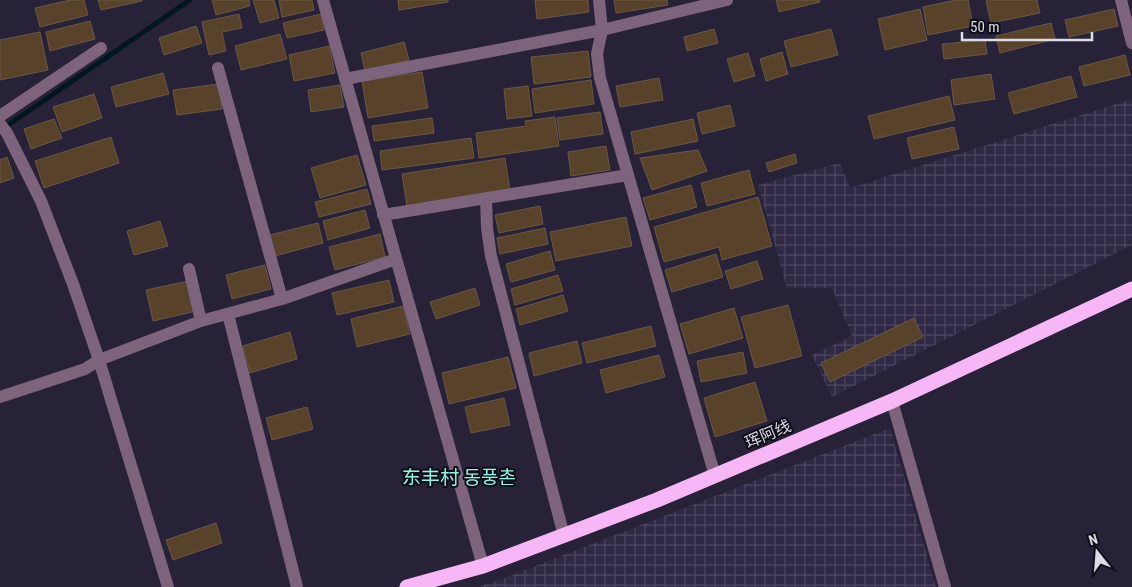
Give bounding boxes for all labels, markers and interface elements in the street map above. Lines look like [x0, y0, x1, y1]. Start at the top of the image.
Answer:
scale bar [962, 10, 1092, 42]
text: 50 m [970, 18, 1000, 36]
street label: 珲阿线 [742, 416, 794, 452]
district label: 东丰村 동풍촌 [402, 466, 516, 489]
north arrow [1072, 527, 1122, 577]
text: N [1087, 531, 1100, 548]

